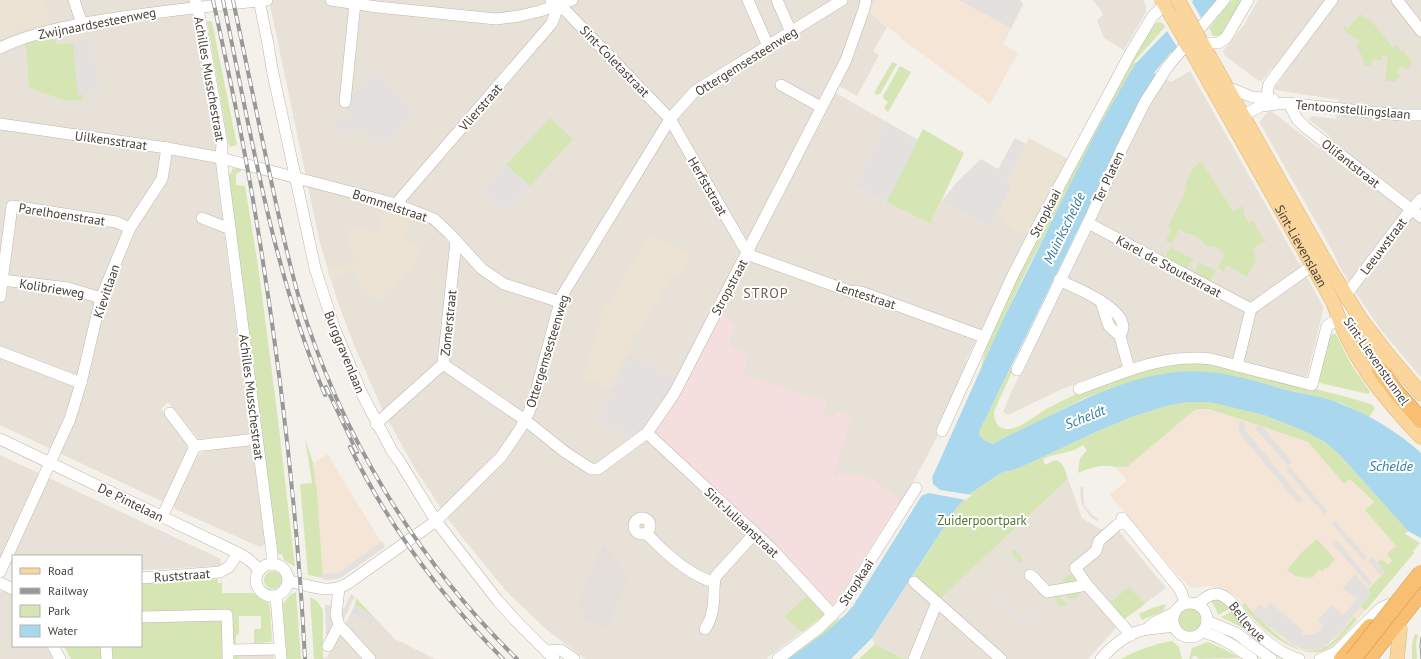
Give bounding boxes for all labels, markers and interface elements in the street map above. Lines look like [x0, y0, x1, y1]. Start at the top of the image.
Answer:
street label: Zwijnaardsesteenweg [37, 4, 157, 43]
street label: Achilles Musschestraat [190, 15, 229, 143]
street label: Sint-Coletastraat [576, 22, 653, 101]
street label: Ottergemsesteenweg [692, 23, 801, 100]
street label: Vlierstraat [455, 80, 506, 135]
street label: Tentoonstellingslaan [1295, 96, 1411, 123]
street label: Uilkensstraat [74, 127, 149, 154]
street label: Olifantstraat [1318, 135, 1384, 192]
street label: Ter Platen [1089, 148, 1128, 206]
street label: Herfststraat [684, 154, 732, 219]
street label: Bommelstraat [350, 185, 430, 226]
street label: Stropkaai [1026, 186, 1065, 240]
water label: Muinkschelde [1039, 189, 1089, 267]
street label: Parelhoenstraat [17, 199, 107, 230]
street label: Sint-Lievenslaan [1271, 202, 1331, 290]
street label: Leeuwstraat [1356, 214, 1411, 278]
street label: Karel de Stoutestraat [1113, 231, 1225, 302]
street label: Stropstraat [708, 256, 752, 318]
street label: Kievitlaan [89, 262, 124, 320]
street label: Kolibrieweg [18, 275, 86, 302]
street label: Lentestraat [834, 278, 899, 313]
district label: STROP [743, 284, 789, 302]
street label: Zomerstraat [437, 288, 460, 357]
street label: Ottergemsesteenweg [522, 292, 573, 410]
street label: Burggravenlaan [320, 308, 369, 396]
street label: Sint-Lievenstunnel [1340, 314, 1414, 409]
street label: Achilles Musschestraat [235, 333, 268, 461]
water label: Scheldt [1062, 401, 1108, 433]
water label: Schelde [1369, 457, 1414, 475]
street label: De Pintelaan [95, 479, 166, 526]
street label: Sint-Juliaanstraat [701, 483, 783, 562]
park label: Zuiderpoortpark [937, 512, 1028, 529]
legend [12, 555, 142, 647]
street label: Stropkaai [835, 556, 878, 609]
text: Road [48, 563, 73, 578]
street label: Ruststraat [153, 565, 211, 586]
text: Railway [48, 583, 88, 598]
street label: Bellevue [1225, 598, 1269, 646]
text: Park [48, 603, 70, 618]
text: Water [48, 623, 78, 638]

